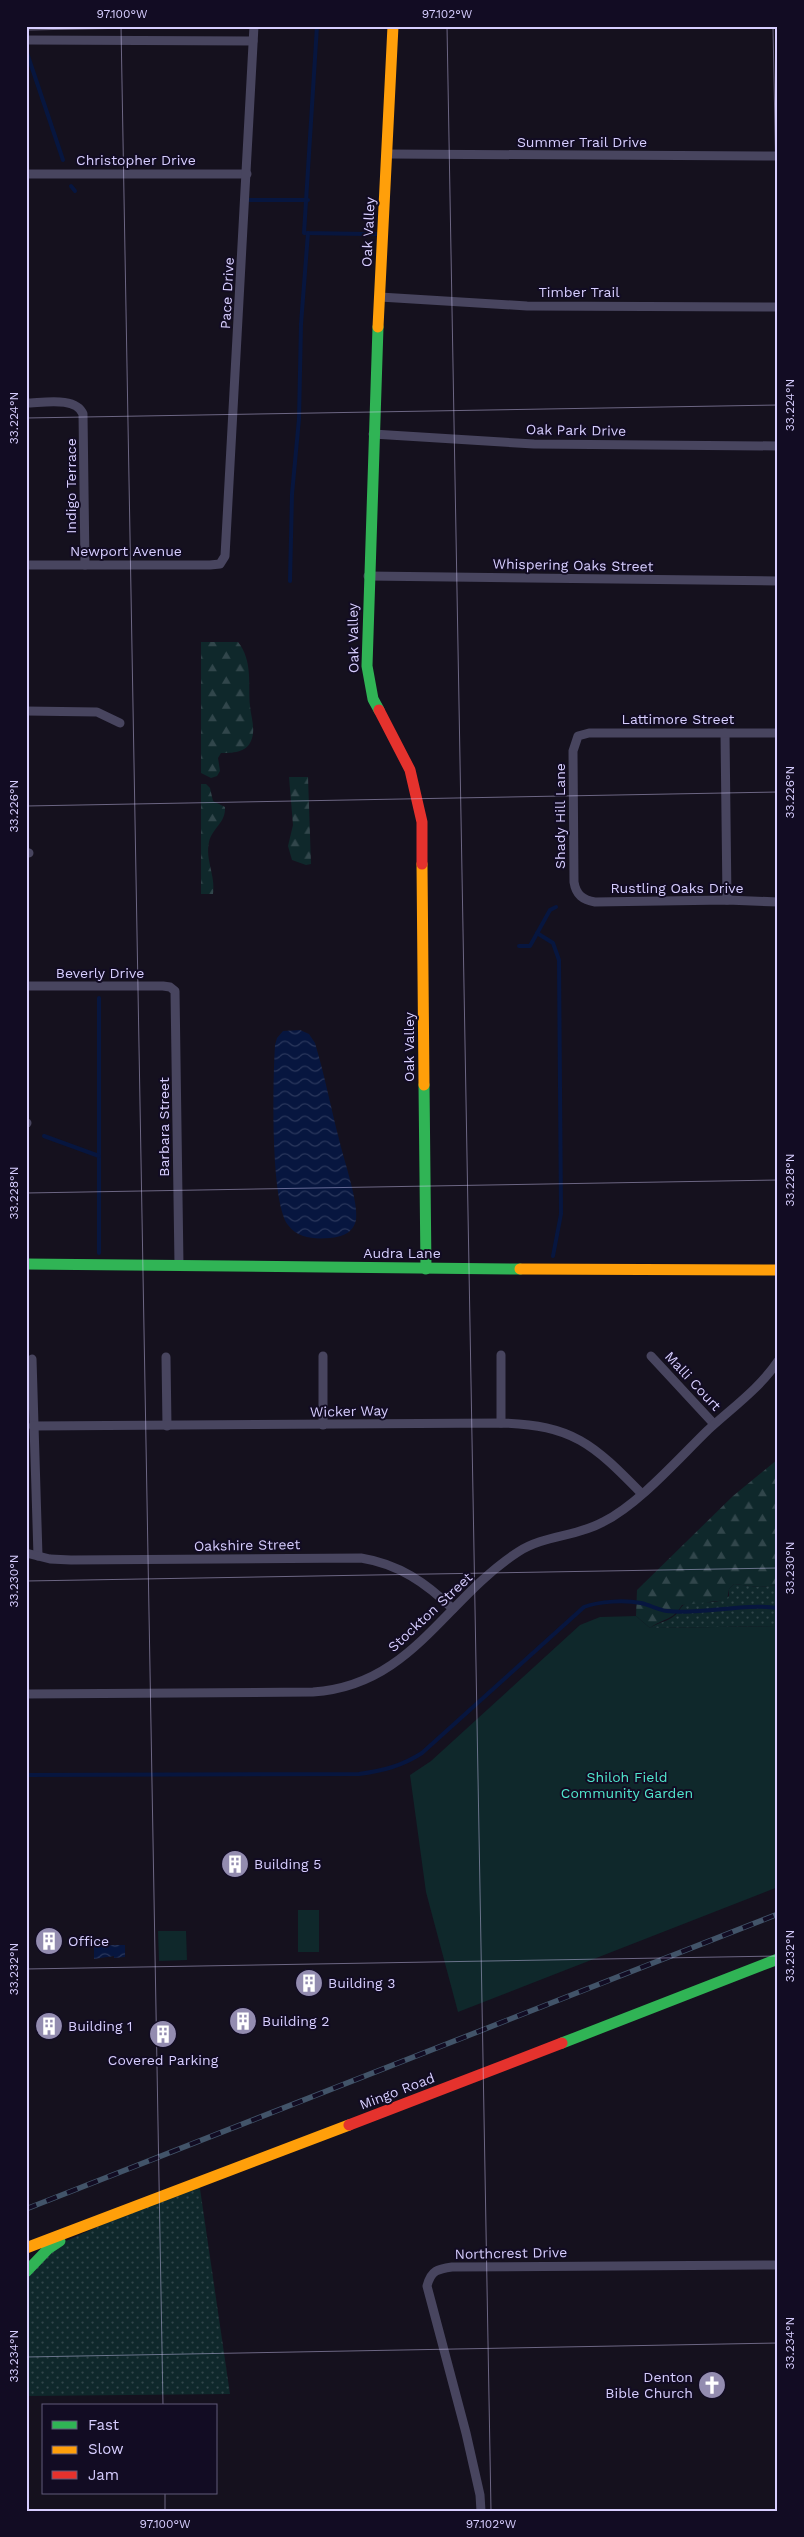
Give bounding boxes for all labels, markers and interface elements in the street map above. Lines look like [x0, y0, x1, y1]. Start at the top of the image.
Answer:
text: 97.100°W [96, 7, 148, 21]
text: 97.102°W [422, 7, 473, 21]
street label: Summer Trail Drive [517, 134, 647, 150]
street label: Christopher Drive [76, 152, 196, 168]
street label: Oak Valley [358, 196, 378, 267]
street label: Pace Drive [217, 257, 237, 329]
street label: Timber Trail [539, 284, 620, 300]
text: 33.224°N [783, 379, 797, 431]
text: 33.224°N [7, 392, 21, 444]
street label: Oak Park Drive [526, 421, 626, 439]
street label: Indigo Terrace [63, 438, 79, 534]
street label: Newport Avenue [70, 543, 182, 559]
street label: Whispering Oaks Street [492, 556, 654, 574]
street label: Oak Valley [344, 602, 362, 673]
street label: Lattimore Street [622, 711, 735, 727]
street label: Shady Hill Lane [552, 763, 568, 869]
text: 33.226°N [783, 766, 797, 818]
text: 33.226°N [7, 780, 21, 832]
street label: Rustling Oaks Drive [610, 880, 744, 896]
street label: Beverly Drive [56, 965, 144, 981]
street label: Oak Valley [401, 1011, 417, 1082]
street label: Barbara Street [156, 1077, 172, 1177]
text: 33.228°N [783, 1154, 797, 1206]
text: 33.228°N [7, 1167, 21, 1219]
street label: Audra Lane [363, 1245, 441, 1261]
street label: Malli Court [662, 1348, 724, 1414]
street label: Wicker Way [310, 1402, 389, 1420]
street label: Oakshire Street [194, 1536, 300, 1554]
text: 33.230°N [783, 1542, 797, 1594]
text: 33.230°N [7, 1555, 21, 1607]
street label: Stockton Street [385, 1569, 475, 1655]
park label: Shiloh Field Community Garden [561, 1769, 693, 1801]
building icon: Building 5 [220, 1849, 250, 1879]
place label: Building 5 [254, 1856, 321, 1872]
building icon: Office [34, 1926, 64, 1956]
text: 33.232°N [783, 1930, 797, 1982]
place label: Office [68, 1933, 109, 1949]
text: 33.232°N [7, 1943, 21, 1995]
building icon: Building 3 [294, 1968, 324, 1998]
place label: Building 3 [328, 1975, 395, 1991]
building icon: Building 2 [228, 2006, 258, 2036]
building icon: Building 1 [34, 2011, 64, 2041]
place label: Building 2 [262, 2013, 329, 2029]
place label: Building 1 [68, 2018, 132, 2034]
building icon: Covered Parking [148, 2019, 178, 2049]
place label: Covered Parking [108, 2052, 219, 2068]
street label: Mingo Road [357, 2069, 437, 2113]
street label: Northcrest Drive [455, 2244, 567, 2262]
text: 33.234°N [783, 2317, 797, 2369]
text: 33.234°N [7, 2330, 21, 2382]
place label: Denton Bible Church [605, 2369, 693, 2401]
church icon: Denton Bible Church [697, 2370, 727, 2400]
legend [42, 2404, 218, 2494]
text: Fast [88, 2416, 120, 2434]
text: Slow [88, 2440, 124, 2458]
text: Jam [88, 2466, 119, 2484]
text: 97.100°W [139, 2517, 191, 2531]
text: 97.102°W [466, 2517, 517, 2531]

